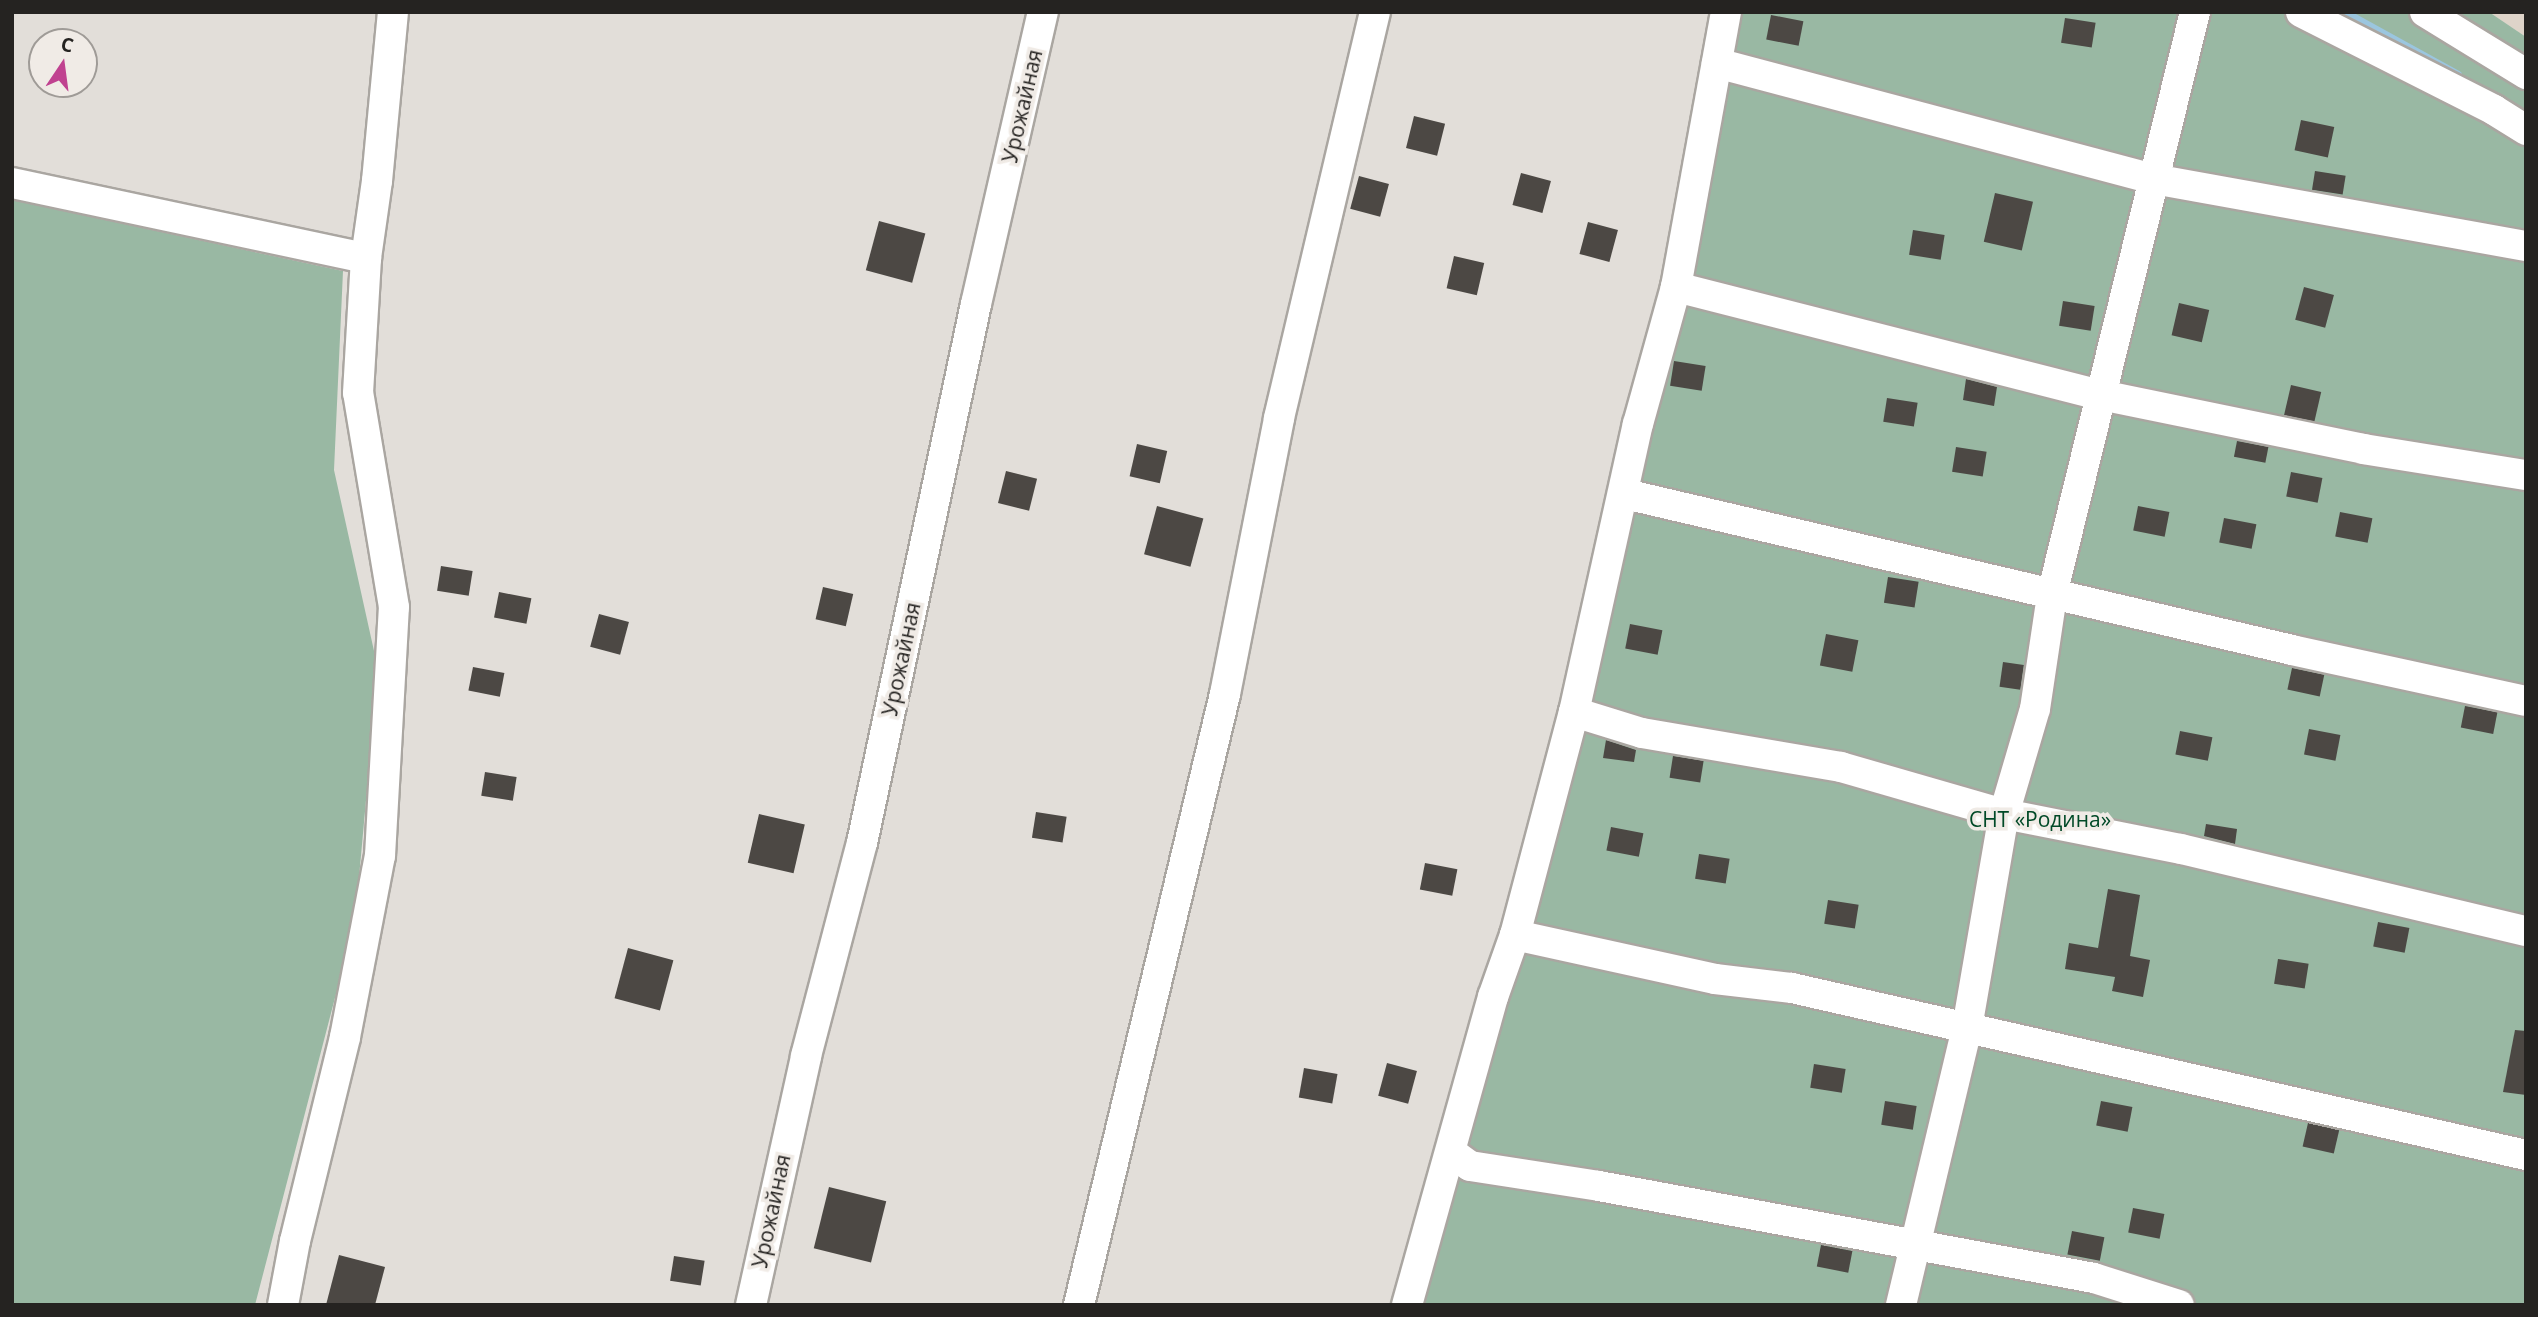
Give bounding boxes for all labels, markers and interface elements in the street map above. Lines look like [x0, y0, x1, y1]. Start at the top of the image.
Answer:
north arrow [28, 28, 98, 98]
text: С [58, 30, 76, 59]
street label: Урожайная [997, 47, 1047, 165]
street label: Урожайная [877, 600, 925, 718]
park label: СНТ «Родина» [1969, 806, 2111, 832]
street label: Урожайная [747, 1152, 795, 1270]

